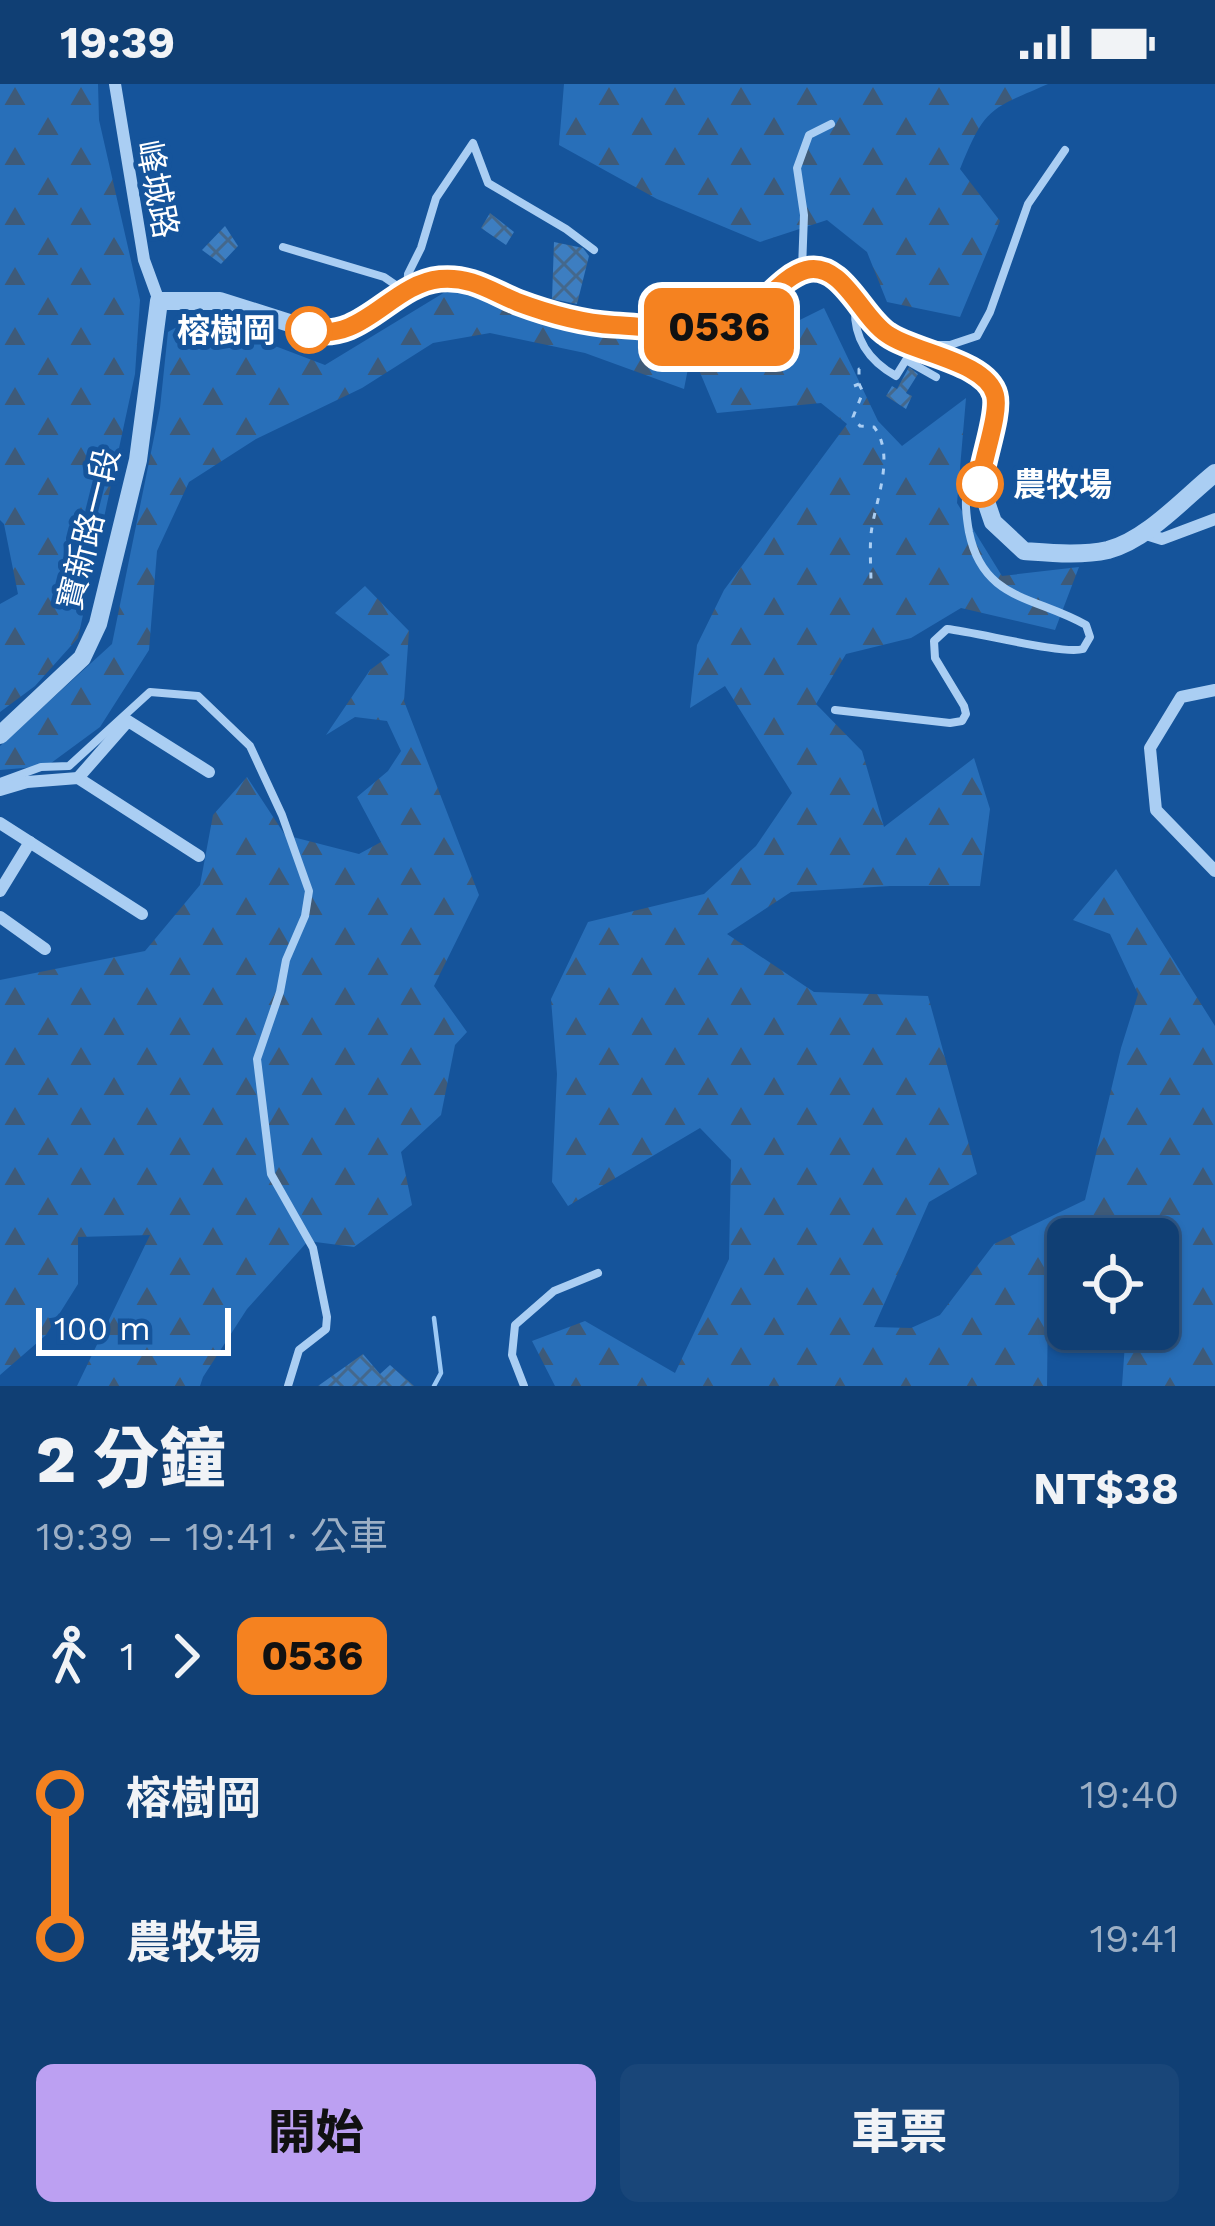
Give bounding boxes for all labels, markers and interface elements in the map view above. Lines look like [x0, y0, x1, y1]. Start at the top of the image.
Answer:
text: 19:39 [60, 16, 175, 69]
street label: 峰城路 [129, 137, 186, 241]
line badge: 0536 [635, 288, 803, 366]
text: 0536 [668, 302, 770, 351]
marker: 榕樹岡 [287, 308, 331, 352]
place label: 榕樹岡 [177, 311, 276, 350]
street label: 寶新路一段 [50, 444, 127, 614]
marker: 農牧場 [958, 462, 1002, 506]
place label: 農牧場 [1013, 465, 1112, 504]
map controls [1047, 1218, 1179, 1350]
button: locate [1047, 1218, 1179, 1350]
scale bar [36, 1302, 231, 1355]
text: 100 m [54, 1309, 151, 1348]
text: 2 分鐘 [36, 1421, 225, 1498]
text: NT$38 [1033, 1462, 1179, 1515]
text: 19:39 – 19:41 · 公車 [36, 1514, 388, 1559]
icon: walk [36, 1623, 102, 1689]
icon: forward [153, 1623, 219, 1689]
text: 0536 [261, 1631, 363, 1680]
text: 1 [120, 1634, 135, 1679]
text: 榕樹岡 [126, 1772, 261, 1825]
text: 19:40 [1080, 1772, 1179, 1817]
text: 農牧場 [126, 1916, 261, 1969]
text: 19:41 [1090, 1916, 1179, 1961]
button: 開始 [36, 2064, 596, 2202]
button: 車票 [620, 2064, 1179, 2202]

